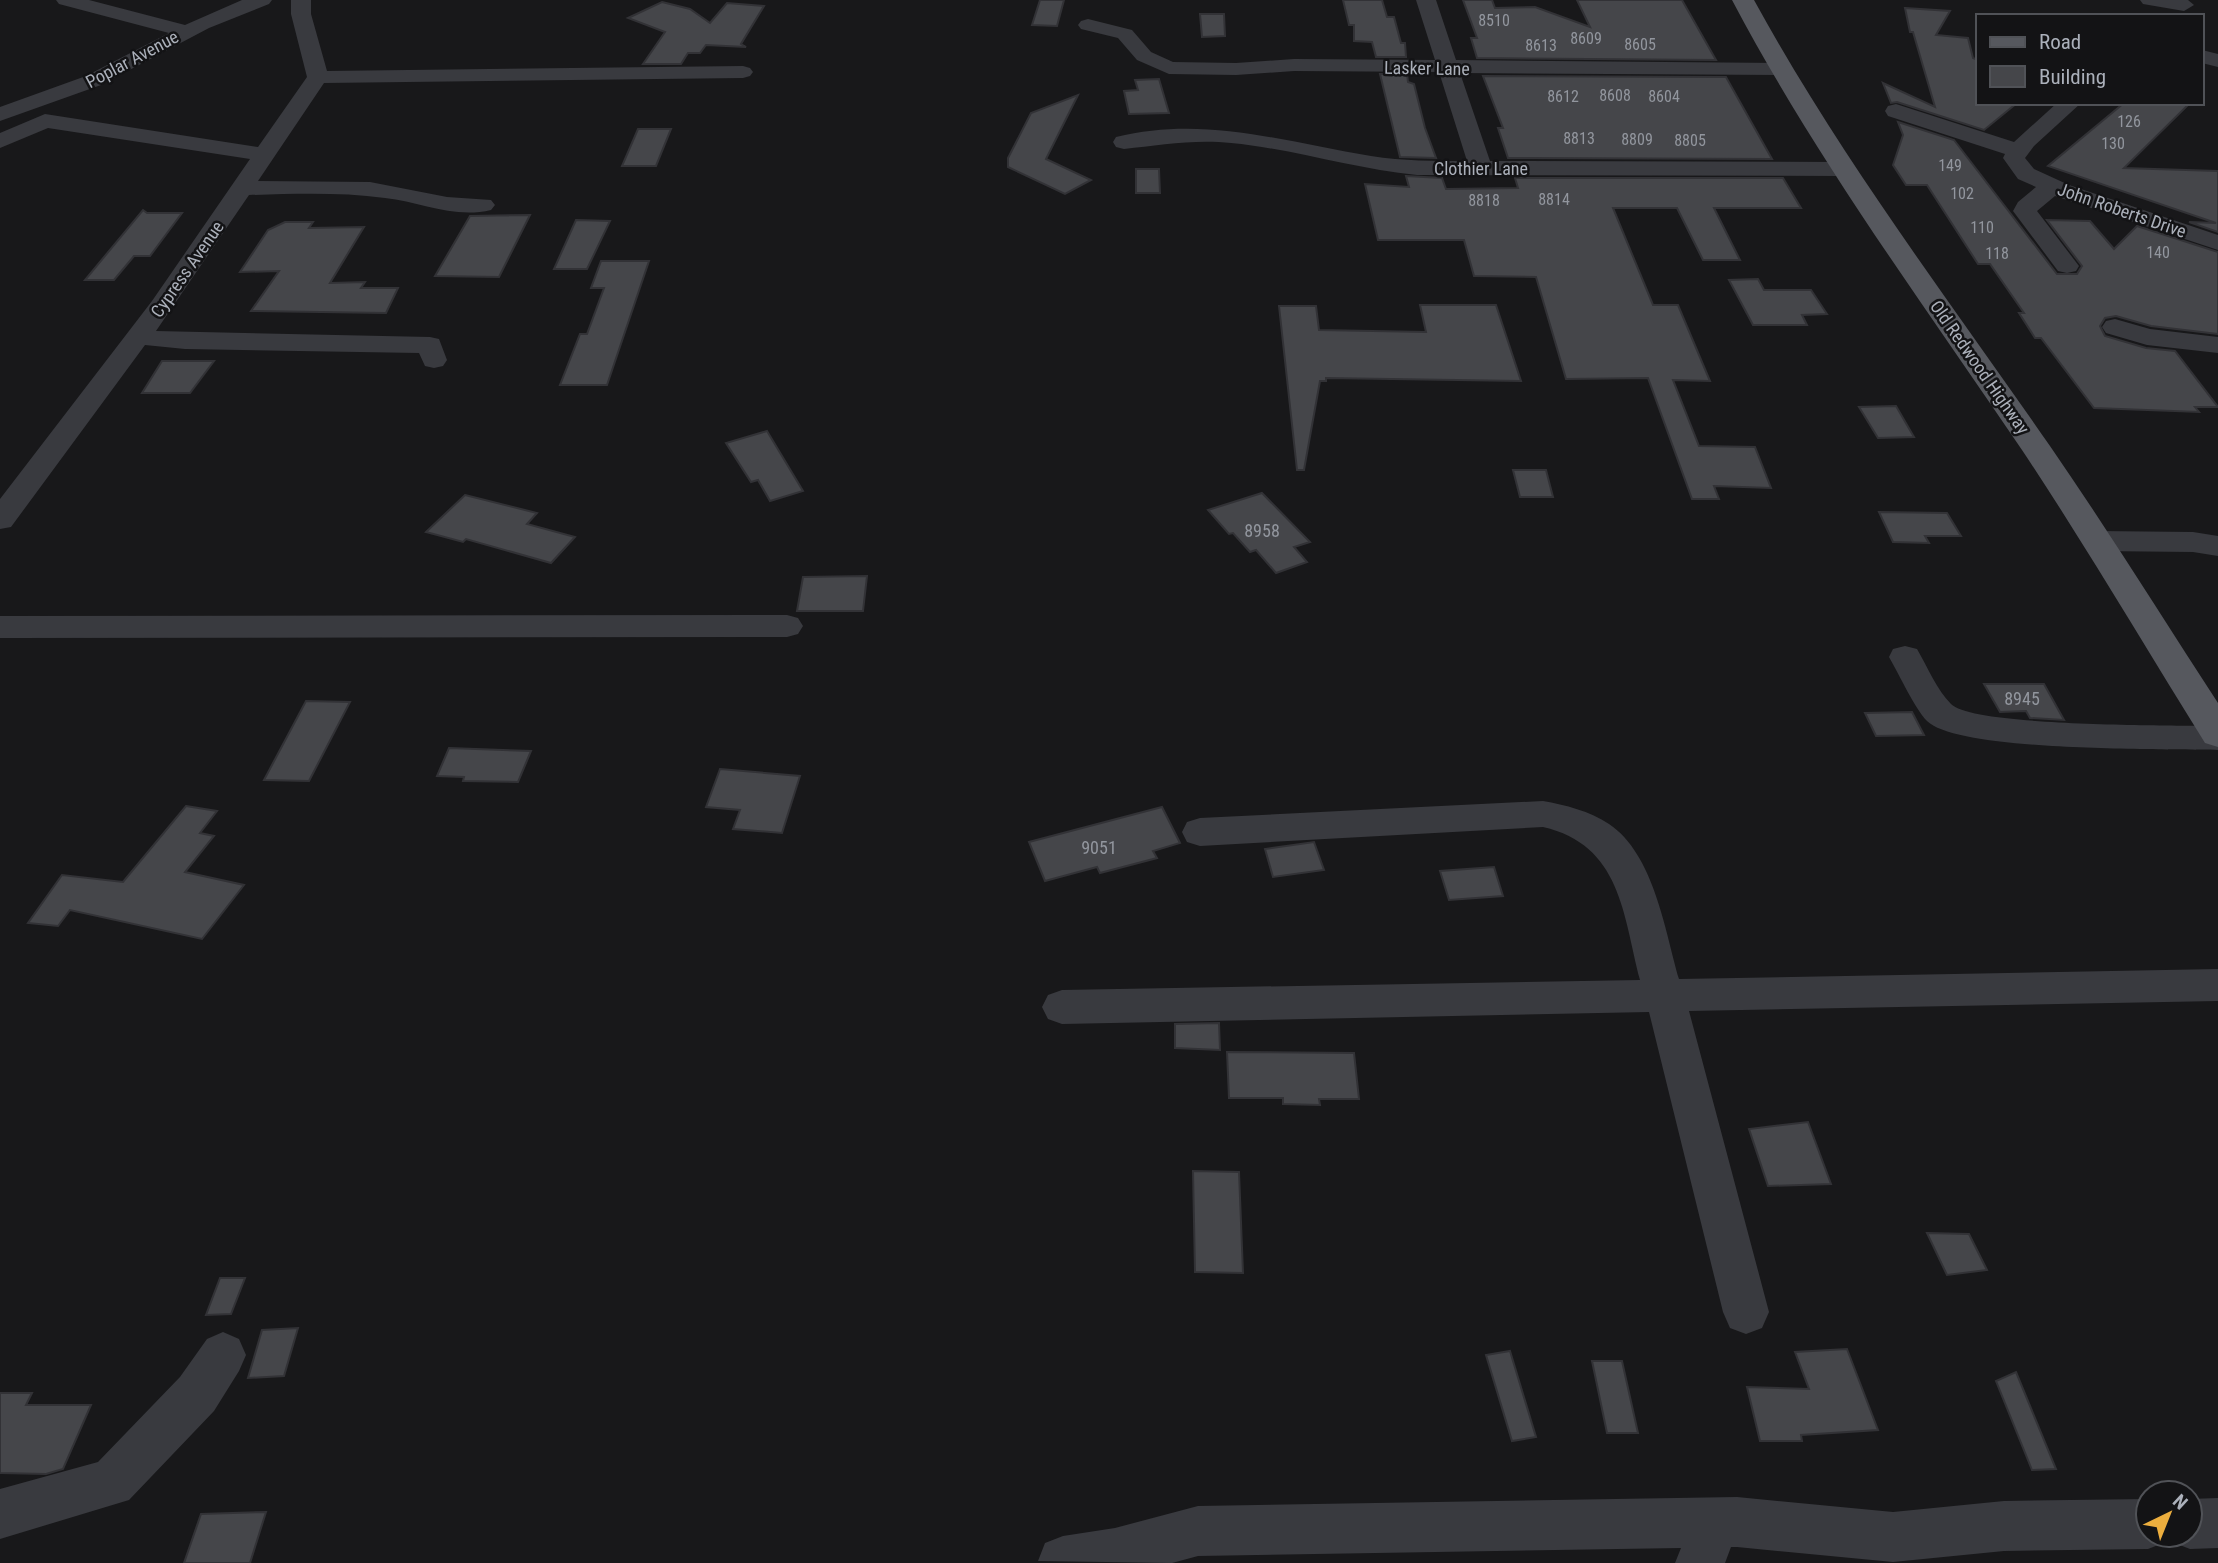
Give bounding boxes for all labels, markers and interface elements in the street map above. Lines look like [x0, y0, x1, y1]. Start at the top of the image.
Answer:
house number: 8510 [1478, 11, 1510, 30]
legend [1976, 14, 2204, 105]
street label: Poplar Avenue [82, 26, 182, 92]
house number: 8609 [1570, 29, 1602, 48]
text: Road [2039, 30, 2081, 54]
house number: 8605 [1624, 35, 1656, 54]
house number: 8613 [1525, 36, 1557, 55]
street label: Lasker Lane [1384, 57, 1470, 79]
text: Building [2039, 65, 2106, 89]
house number: 8608 [1599, 86, 1631, 105]
house number: 8612 [1547, 87, 1579, 106]
house number: 8604 [1648, 87, 1680, 106]
house number: 126 [2117, 112, 2141, 131]
house number: 8813 [1563, 129, 1595, 148]
house number: 8809 [1621, 130, 1653, 149]
house number: 8805 [1674, 131, 1706, 150]
house number: 130 [2101, 134, 2125, 153]
house number: 149 [1938, 156, 1962, 175]
street label: Clothier Lane [1434, 158, 1528, 179]
street label: John Roberts Drive [2055, 178, 2189, 242]
house number: 102 [1950, 184, 1974, 203]
house number: 8814 [1538, 190, 1570, 209]
house number: 8818 [1468, 191, 1500, 210]
street label: Cypress Avenue [146, 217, 228, 321]
house number: 110 [1970, 218, 1994, 237]
house number: 140 [2146, 243, 2170, 262]
house number: 118 [1985, 244, 2009, 263]
street label: Old Redwood Highway [1926, 296, 2034, 438]
house number: 8958 [1244, 520, 1280, 541]
house number: 8945 [2004, 688, 2040, 709]
house number: 9051 [1081, 837, 1117, 858]
north arrow [2134, 1479, 2204, 1549]
text: N [2168, 1490, 2192, 1514]

